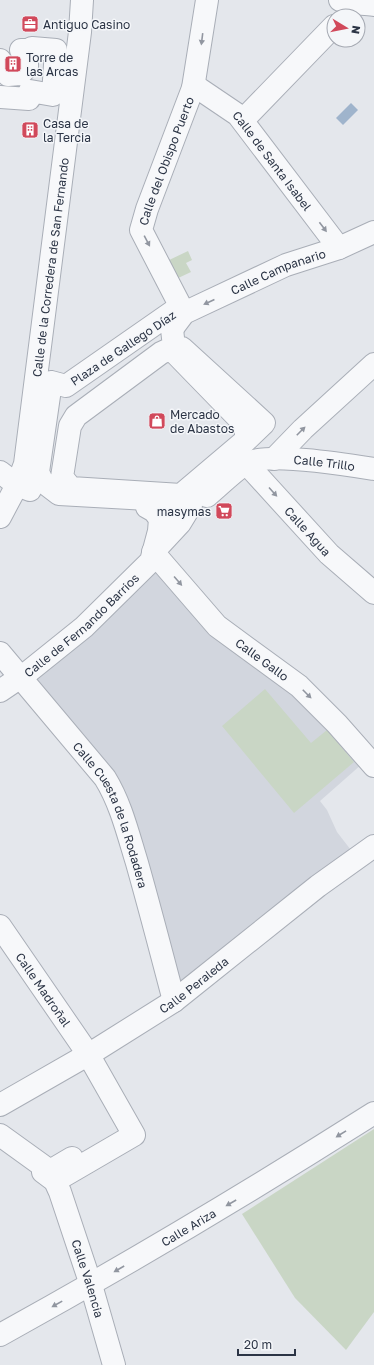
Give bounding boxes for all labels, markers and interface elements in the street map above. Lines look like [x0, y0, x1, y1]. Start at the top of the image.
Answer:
north arrow [326, 8, 366, 48]
office icon: Antiguo Casino [20, 14, 40, 34]
place label: Antiguo Casino [43, 17, 130, 32]
text: N [349, 25, 363, 35]
one-way arrow [199, 33, 205, 45]
place label: Torre de las Arcas [26, 50, 78, 79]
building icon: Torre de las Arcas [3, 54, 23, 74]
street label: Calle del Obispo Puerto [135, 94, 197, 227]
street label: Calle de Santa Isabel [230, 108, 315, 213]
place label: Casa de la Tercia [43, 116, 91, 145]
building icon: Casa de la Tercia [20, 120, 40, 140]
street label: Calle de la Corredera de San Fernando [29, 157, 71, 378]
one-way arrow [319, 221, 328, 232]
one-way arrow [144, 235, 150, 247]
street label: Calle Campanario [228, 245, 327, 298]
one-way arrow [203, 299, 215, 305]
street label: Plaza de Gallego Díaz [68, 307, 178, 389]
place label: Mercado de Abastos [170, 407, 234, 436]
shop icon: Mercado de Abastos [147, 411, 167, 431]
one-way arrow [296, 426, 306, 436]
street label: Calle Trillo [293, 452, 356, 473]
one-way arrow [268, 487, 277, 497]
supermarket icon: masymas [214, 501, 234, 521]
street label: Calle Agua [282, 503, 334, 559]
place label: masymas [157, 504, 211, 519]
street label: Calle de Fernando Barrios [21, 570, 142, 680]
one-way arrow [174, 576, 183, 586]
street label: Calle Gallo [233, 635, 292, 684]
one-way arrow [302, 689, 312, 699]
street label: Calle Cuesta de la Rodadera [70, 739, 151, 890]
street label: Calle Madroñal [13, 949, 74, 1030]
street label: Calle Peraleda [156, 953, 231, 1016]
one-way arrow [336, 1130, 346, 1138]
one-way arrow [225, 1200, 237, 1207]
street label: Calle Ariza [158, 1205, 218, 1249]
street label: Calle Valencia [69, 1237, 107, 1319]
one-way arrow [113, 1265, 125, 1272]
one-way arrow [51, 1300, 63, 1307]
scale bar [238, 1331, 295, 1357]
text: 20 m [244, 1337, 272, 1352]

